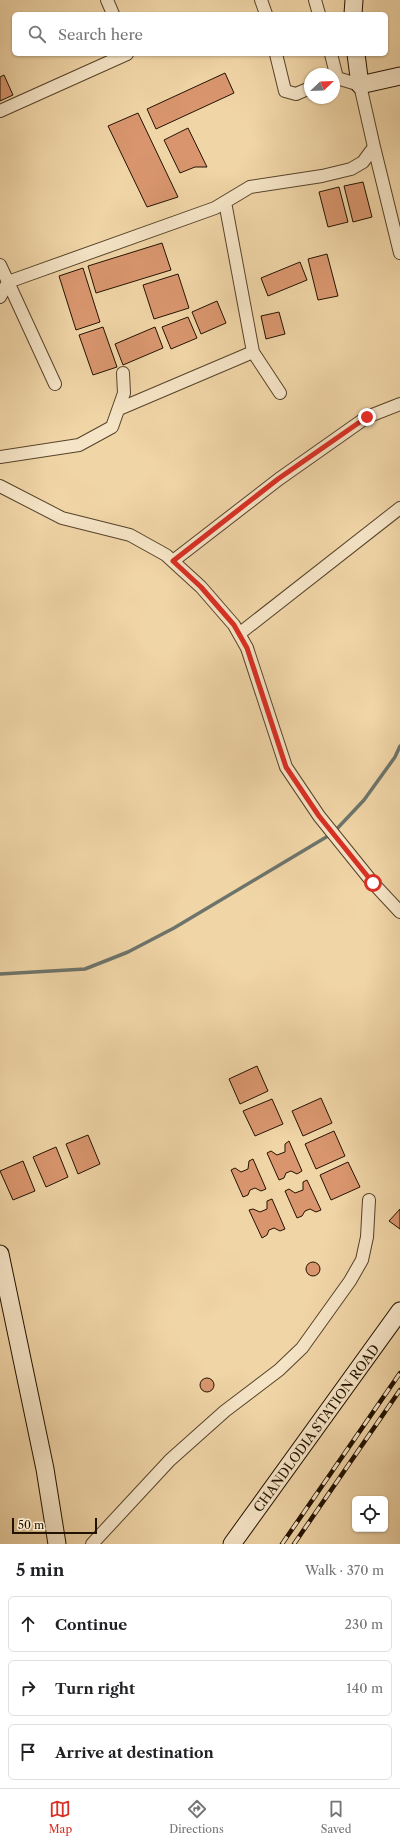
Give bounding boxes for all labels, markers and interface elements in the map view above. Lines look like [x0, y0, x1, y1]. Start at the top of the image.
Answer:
search box [12, 12, 388, 56]
icon: search [26, 23, 48, 45]
text: Search here [58, 25, 143, 44]
north arrow [304, 68, 340, 104]
route end [358, 408, 376, 426]
route start [364, 874, 382, 892]
street label: CHANDLODIA STATION ROAD [250, 1341, 382, 1515]
map controls [352, 1496, 388, 1532]
button: locate [352, 1496, 388, 1532]
scale bar [12, 1516, 97, 1535]
text: 50 m [18, 1518, 44, 1532]
text: 5 min [16, 1560, 64, 1580]
text: Walk · 370 m [305, 1562, 384, 1578]
icon: ahead [17, 1613, 39, 1635]
text: Continue [55, 1615, 127, 1634]
text: 230 m [345, 1616, 383, 1632]
icon: right [17, 1677, 39, 1699]
text: Turn right [55, 1679, 135, 1698]
text: 140 m [346, 1680, 383, 1696]
icon: arrive [17, 1741, 39, 1763]
text: Arrive at destination [55, 1743, 214, 1762]
tab: Map [49, 1798, 72, 1836]
tab: Directions [169, 1798, 224, 1836]
tab: Saved [321, 1798, 351, 1836]

